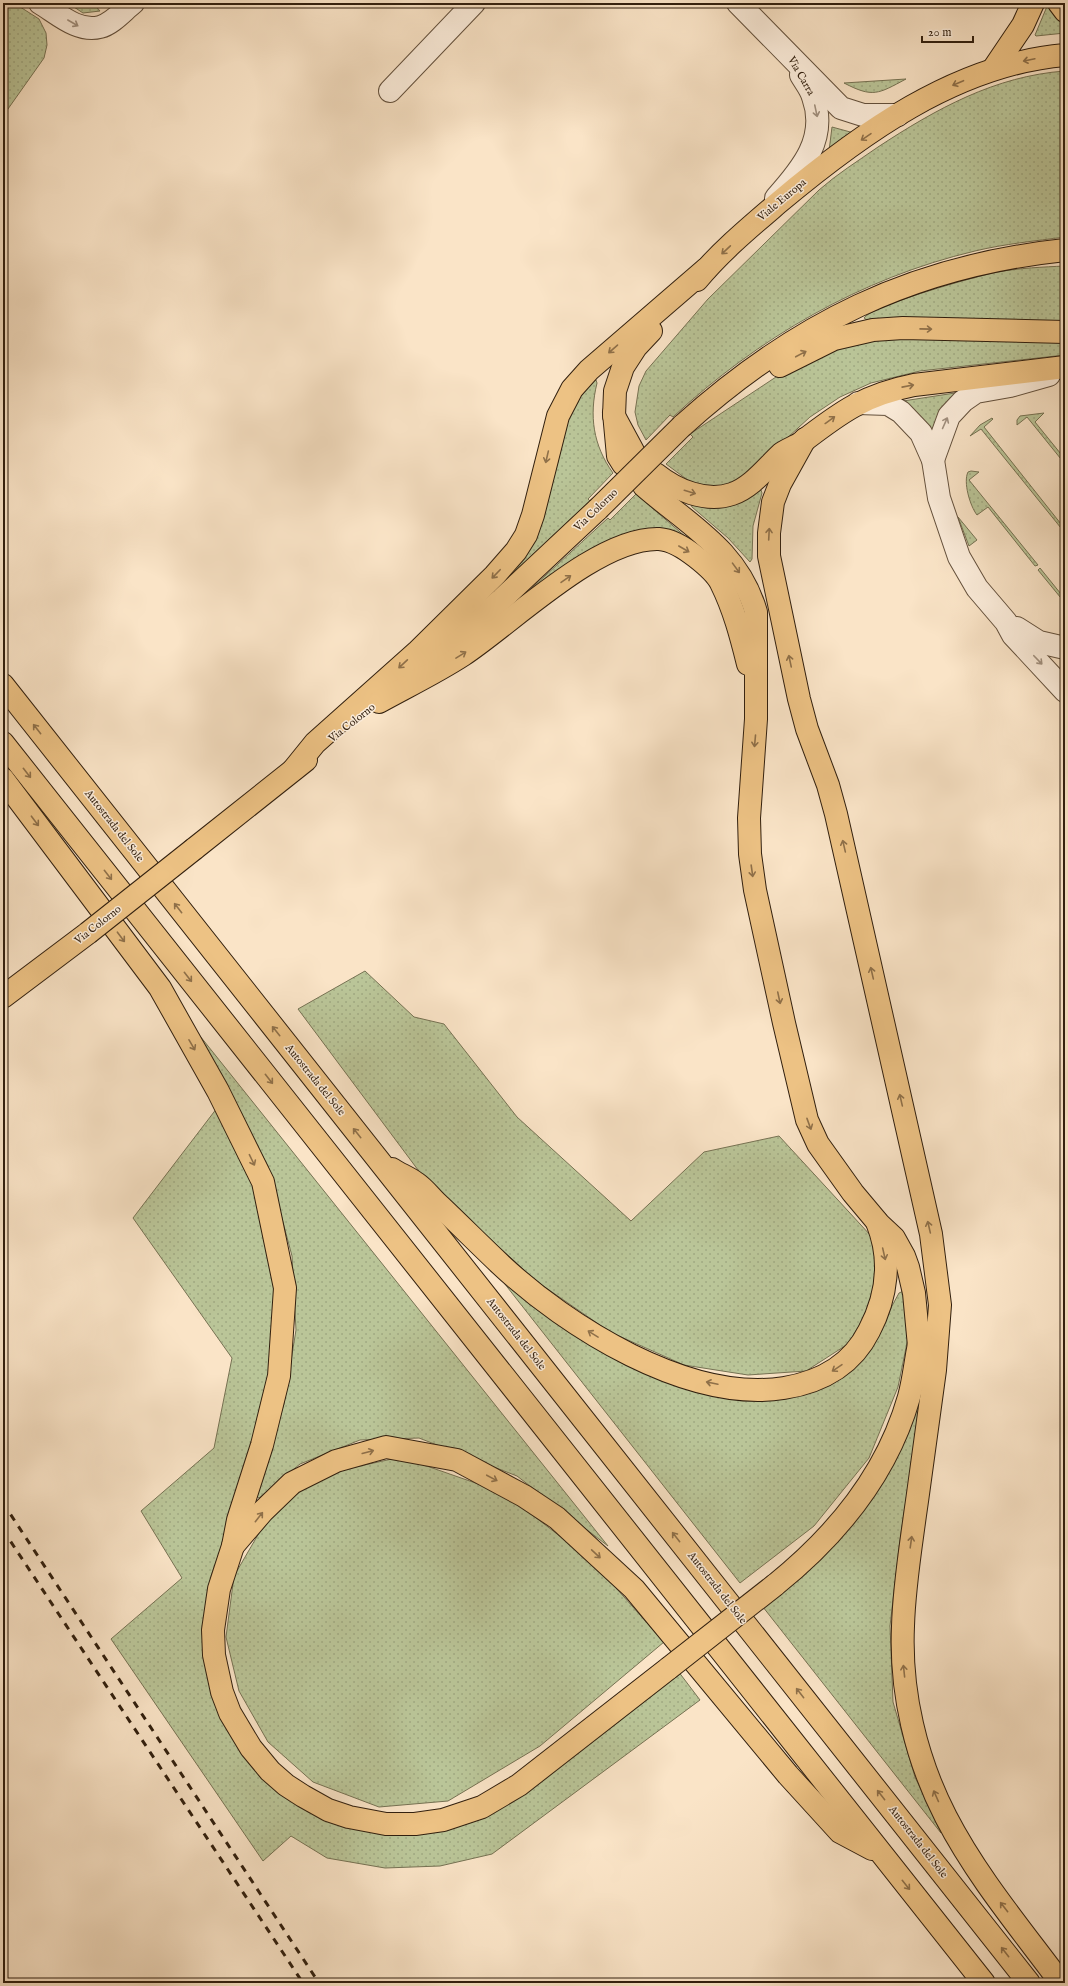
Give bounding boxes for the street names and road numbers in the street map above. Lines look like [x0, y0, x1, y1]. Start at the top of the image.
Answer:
street label: Via Carra [784, 53, 818, 98]
street label: Viale Europa [754, 175, 809, 225]
street label: Via Colorno [570, 486, 621, 535]
street label: Via Colorno [325, 700, 378, 746]
street label: Autostrada del Sole [81, 786, 147, 865]
street label: Via Colorno [71, 902, 124, 948]
street label: Autostrada del Sole [281, 1041, 348, 1119]
street label: Autostrada del Sole [483, 1294, 549, 1373]
street label: Autostrada del Sole [684, 1548, 750, 1627]
street label: Autostrada del Sole [885, 1802, 951, 1881]

